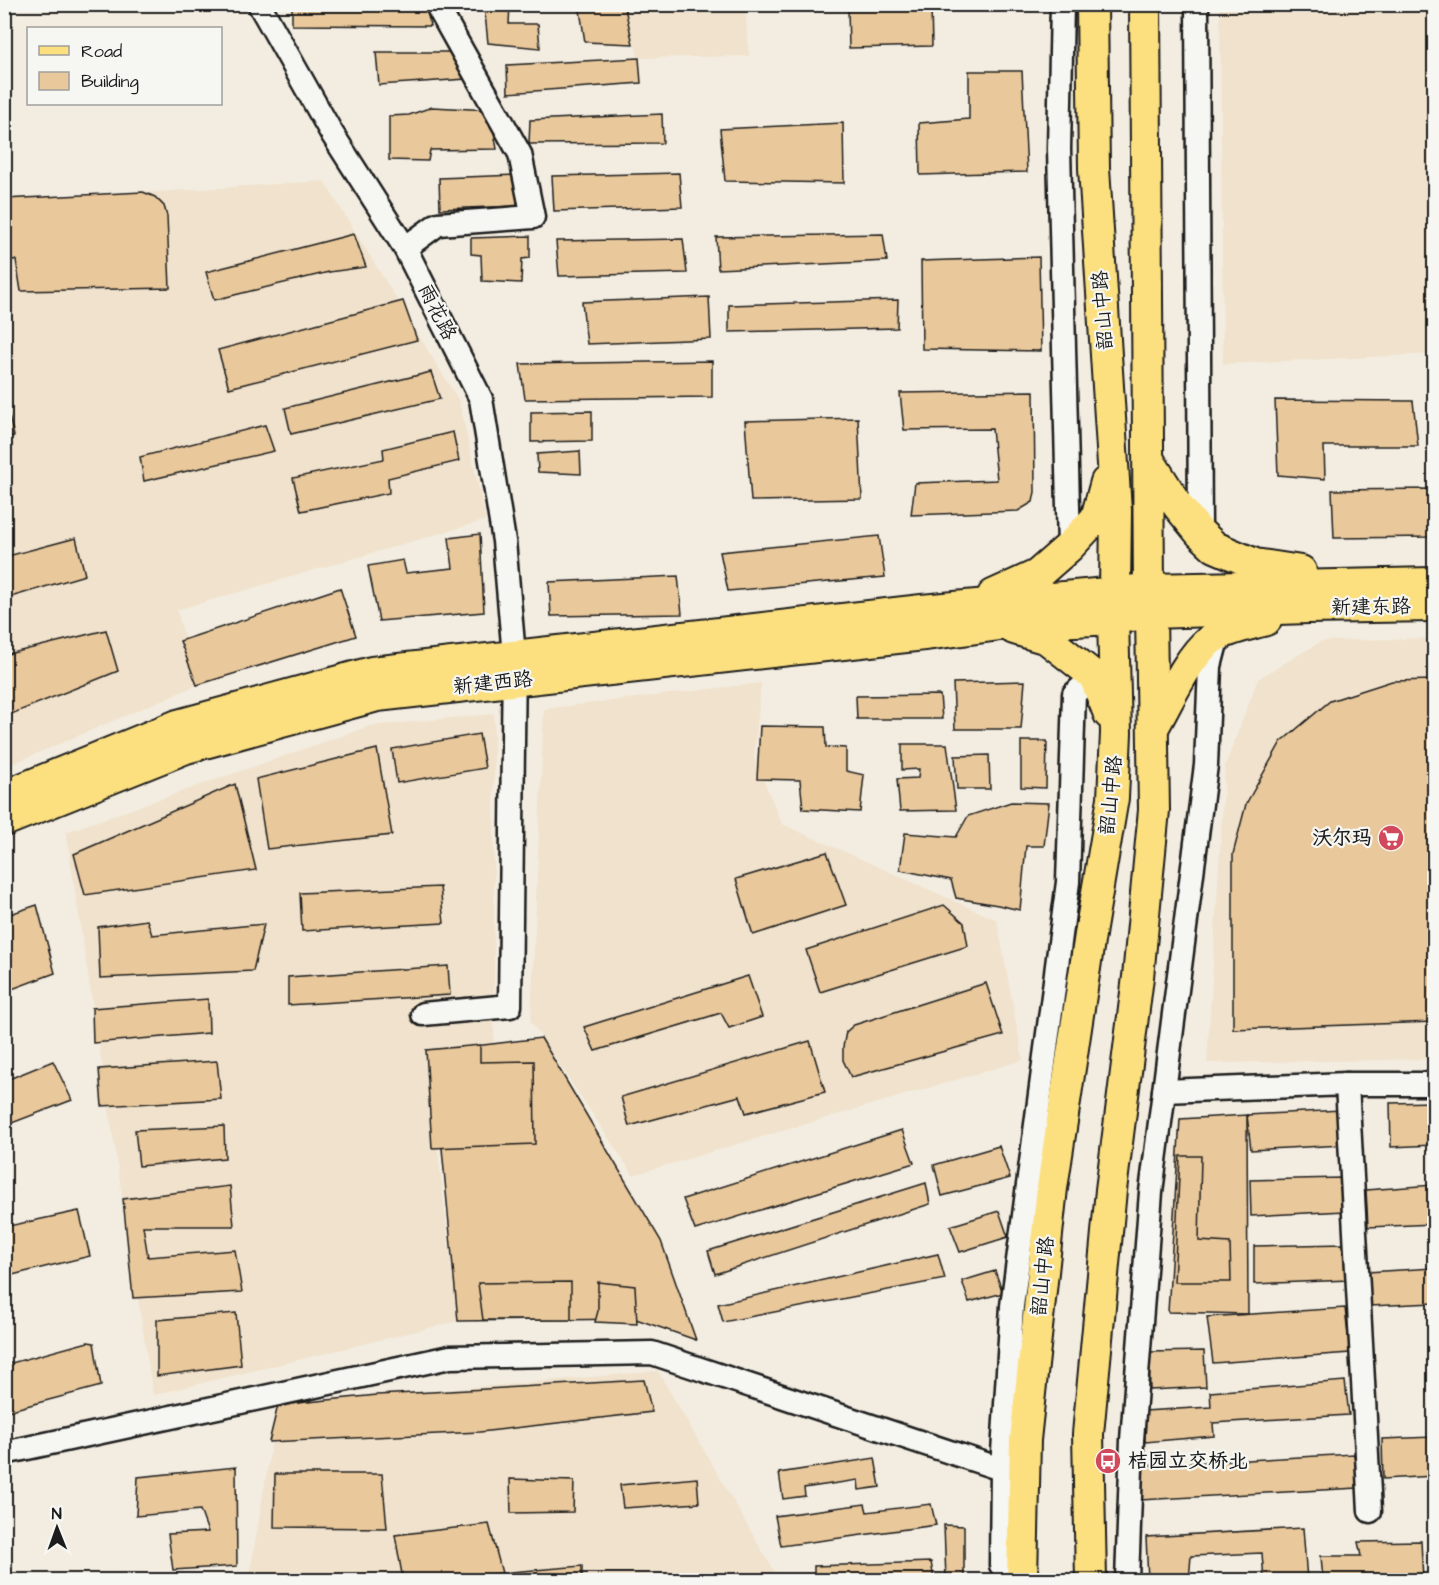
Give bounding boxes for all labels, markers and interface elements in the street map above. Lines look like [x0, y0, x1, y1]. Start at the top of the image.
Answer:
legend [27, 27, 222, 105]
text: Road [81, 39, 122, 64]
text: Building [81, 69, 139, 95]
street label: 韶山中路 [1086, 268, 1120, 351]
street label: 雨花路 [411, 279, 464, 346]
street label: 新建东路 [1331, 592, 1412, 622]
street label: 新建西路 [452, 665, 535, 701]
street label: 韶山中路 [1093, 753, 1129, 836]
supermarket icon: 沃尔玛 [1376, 823, 1406, 853]
place label: 沃尔玛 [1312, 824, 1372, 852]
street label: 韶山中路 [1025, 1234, 1061, 1317]
bus stop icon: 桔园立交桥北 [1093, 1446, 1123, 1476]
place label: 桔园立交桥北 [1128, 1447, 1248, 1475]
north arrow [27, 1498, 87, 1558]
text: N [52, 1503, 62, 1525]

